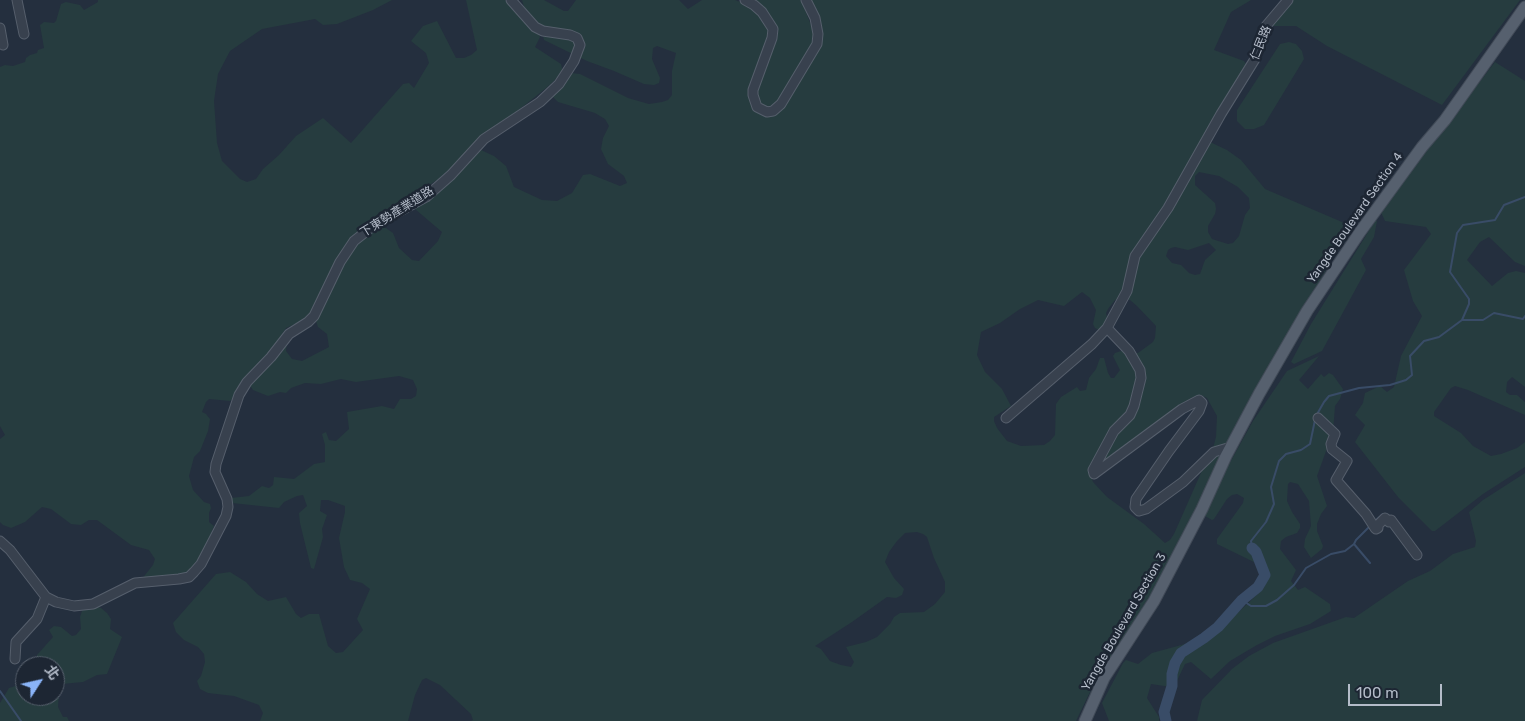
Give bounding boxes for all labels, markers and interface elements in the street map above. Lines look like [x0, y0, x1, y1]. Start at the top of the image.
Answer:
street label: 仁民路 [1248, 24, 1274, 62]
street label: Yangde Boulevard Section 4 [1304, 150, 1406, 286]
street label: 下東勢產業道路 [358, 184, 436, 240]
street label: Yangde Boulevard Section 3 [1079, 551, 1169, 693]
north arrow [15, 656, 65, 706]
text: 北 [41, 662, 63, 683]
scale bar [1350, 674, 1444, 706]
text: 100 m [1356, 684, 1398, 702]

